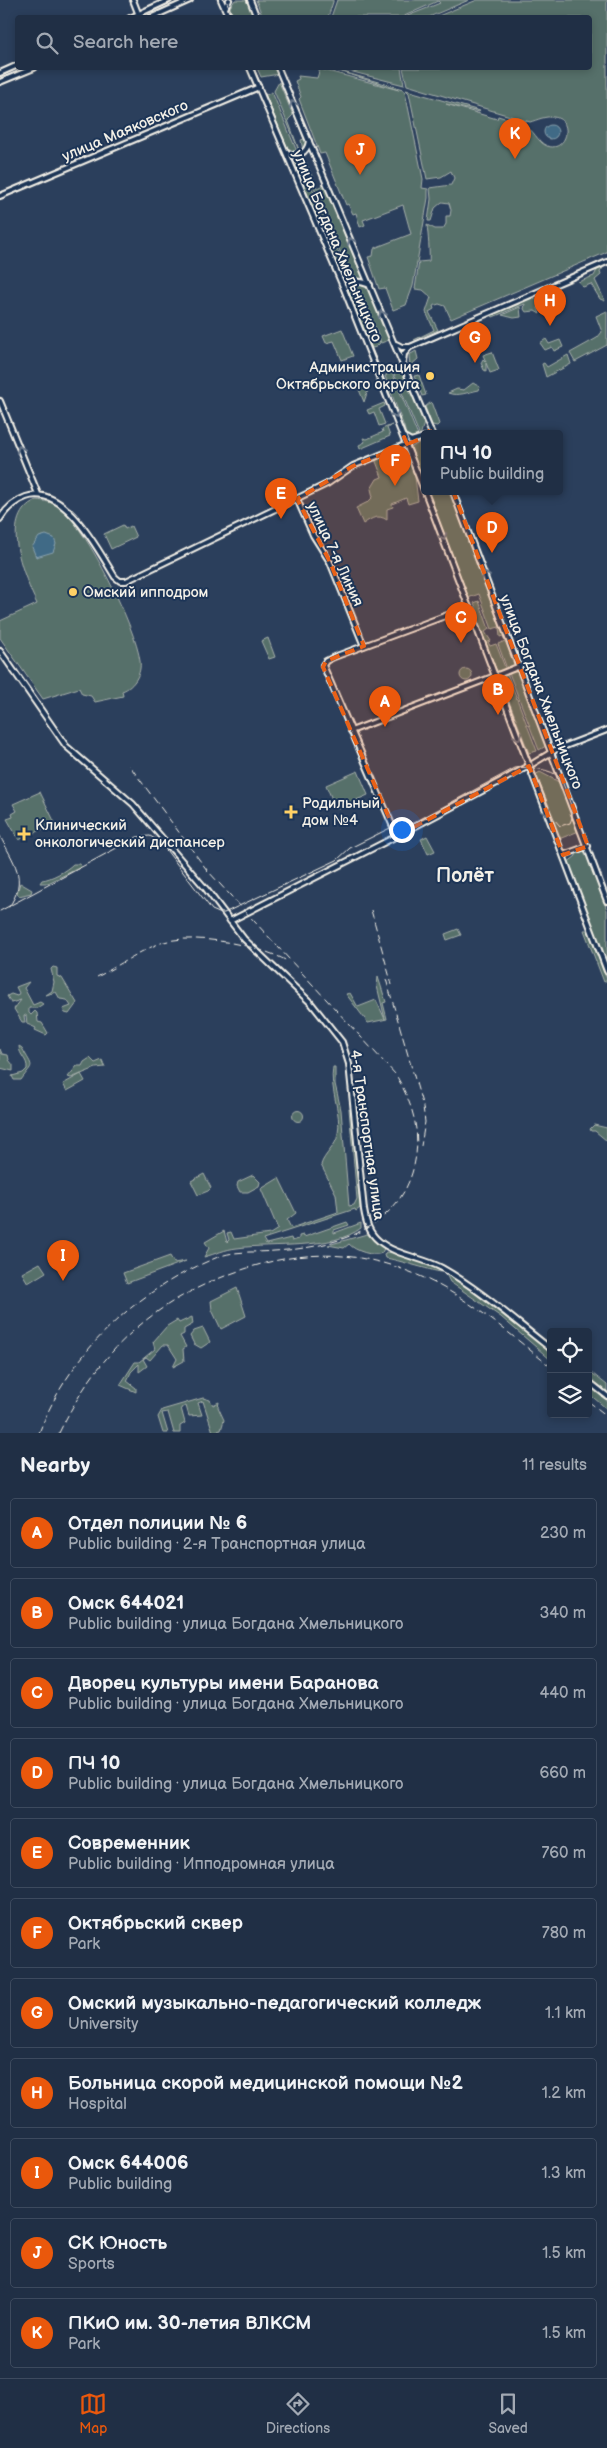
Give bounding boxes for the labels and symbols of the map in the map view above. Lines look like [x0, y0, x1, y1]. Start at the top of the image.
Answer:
street label: улица Маяковского [59, 96, 191, 166]
one-way arrow [289, 100, 300, 109]
pin: K [499, 118, 531, 159]
pin: J [344, 134, 376, 175]
street label: улица Богдана Хмельницкого [288, 147, 386, 345]
one-way arrow [347, 237, 357, 245]
pin: H [534, 285, 566, 326]
one-way arrow [378, 310, 388, 319]
pin: G [459, 322, 491, 363]
place label: Администрация Октябрьского округа [276, 358, 420, 394]
marker: Администрация Октябрьского округа [424, 370, 436, 382]
one-way arrow [389, 410, 399, 419]
one-way arrow [15, 445, 26, 454]
pin: F [379, 445, 411, 486]
pin: E [265, 478, 297, 519]
street label: улица 7-я Линия [302, 499, 368, 609]
pin: D [476, 512, 508, 553]
one-way arrow [437, 532, 447, 541]
one-way arrow [481, 571, 491, 580]
place label: Омский ипподром [83, 583, 208, 602]
marker: Омский ипподром [67, 586, 79, 598]
street label: улица Богдана Хмельницкого [495, 592, 587, 792]
pin: C [445, 602, 477, 643]
pin: B [482, 674, 514, 715]
pin: A [369, 686, 401, 727]
one-way arrow [512, 733, 522, 741]
place label: Родильный дом №4 [302, 794, 380, 830]
marker: Родильный дом №4 [284, 805, 298, 819]
one-way arrow [540, 807, 551, 816]
place label: Клинический онкологический диспансер [35, 816, 225, 852]
your location [389, 817, 415, 843]
marker: Клинический онкологический диспансер [17, 827, 31, 841]
district label: Полёт [436, 864, 494, 888]
street label: 4-я Транспортная улица [346, 1049, 388, 1222]
pin: I [47, 1240, 79, 1281]

